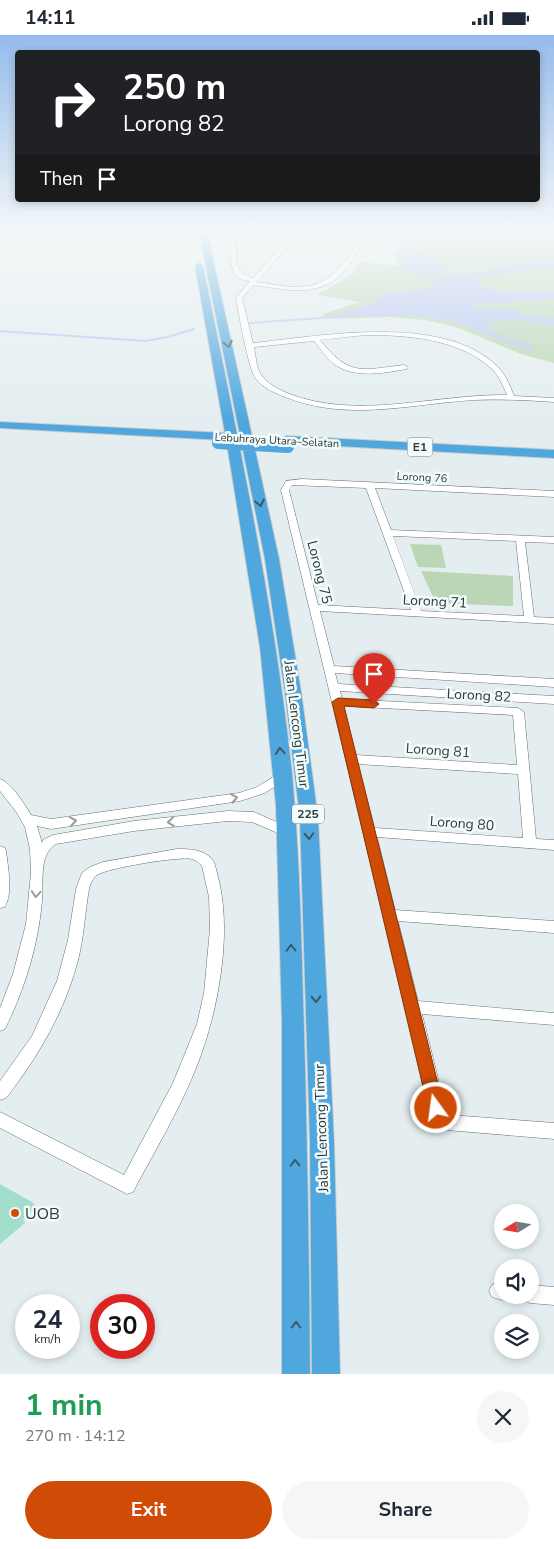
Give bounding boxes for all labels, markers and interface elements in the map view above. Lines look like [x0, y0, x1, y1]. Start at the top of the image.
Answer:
text: 14:11 [25, 5, 75, 31]
text: 250 m [123, 64, 226, 111]
icon: right [40, 70, 105, 135]
text: Lorong 82 [123, 109, 224, 139]
icon: arrive [93, 165, 121, 193]
text: Then [40, 166, 83, 192]
one-way arrow [222, 339, 233, 348]
street label: Lebuhraya Utara–Selatan [214, 430, 340, 451]
road number: E1 [408, 437, 432, 457]
street label: Lorong 76 [396, 469, 448, 486]
one-way arrow [254, 498, 265, 507]
street label: Lorong 75 [302, 538, 337, 606]
street label: Lorong 71 [402, 590, 468, 613]
pin [353, 653, 395, 704]
street label: Jalan Lencong Timur [279, 658, 314, 789]
icon: arrive [360, 660, 388, 688]
street label: Lorong 82 [446, 684, 512, 707]
street label: Lorong 81 [405, 739, 471, 762]
one-way arrow [275, 746, 286, 754]
one-way arrow [229, 793, 238, 803]
road number: 225 [292, 805, 324, 824]
street label: Lorong 80 [429, 812, 495, 835]
one-way arrow [69, 816, 77, 826]
one-way arrow [167, 816, 175, 827]
one-way arrow [304, 833, 315, 841]
one-way arrow [31, 891, 42, 899]
one-way arrow [286, 944, 296, 952]
one-way arrow [311, 995, 322, 1003]
street label: Jalan Lencong Timur [310, 1063, 333, 1193]
position arrow [409, 1081, 461, 1133]
one-way arrow [290, 1159, 301, 1167]
place label: UOB [25, 1203, 60, 1225]
north arrow [494, 1204, 539, 1249]
map controls [494, 1204, 539, 1359]
marker: UOB [9, 1207, 21, 1219]
button: sound [494, 1259, 539, 1304]
speed limit sign: 30 [90, 1294, 155, 1359]
text: 24 [32, 1303, 63, 1337]
button: layers [494, 1314, 539, 1359]
one-way arrow [291, 1321, 301, 1329]
text: km/h [34, 1331, 61, 1347]
text: 1 min [25, 1385, 103, 1426]
button: close [477, 1391, 529, 1443]
text: 270 m · 14:12 [25, 1425, 126, 1447]
button: Exit [25, 1481, 272, 1539]
button: Share [282, 1481, 529, 1539]

